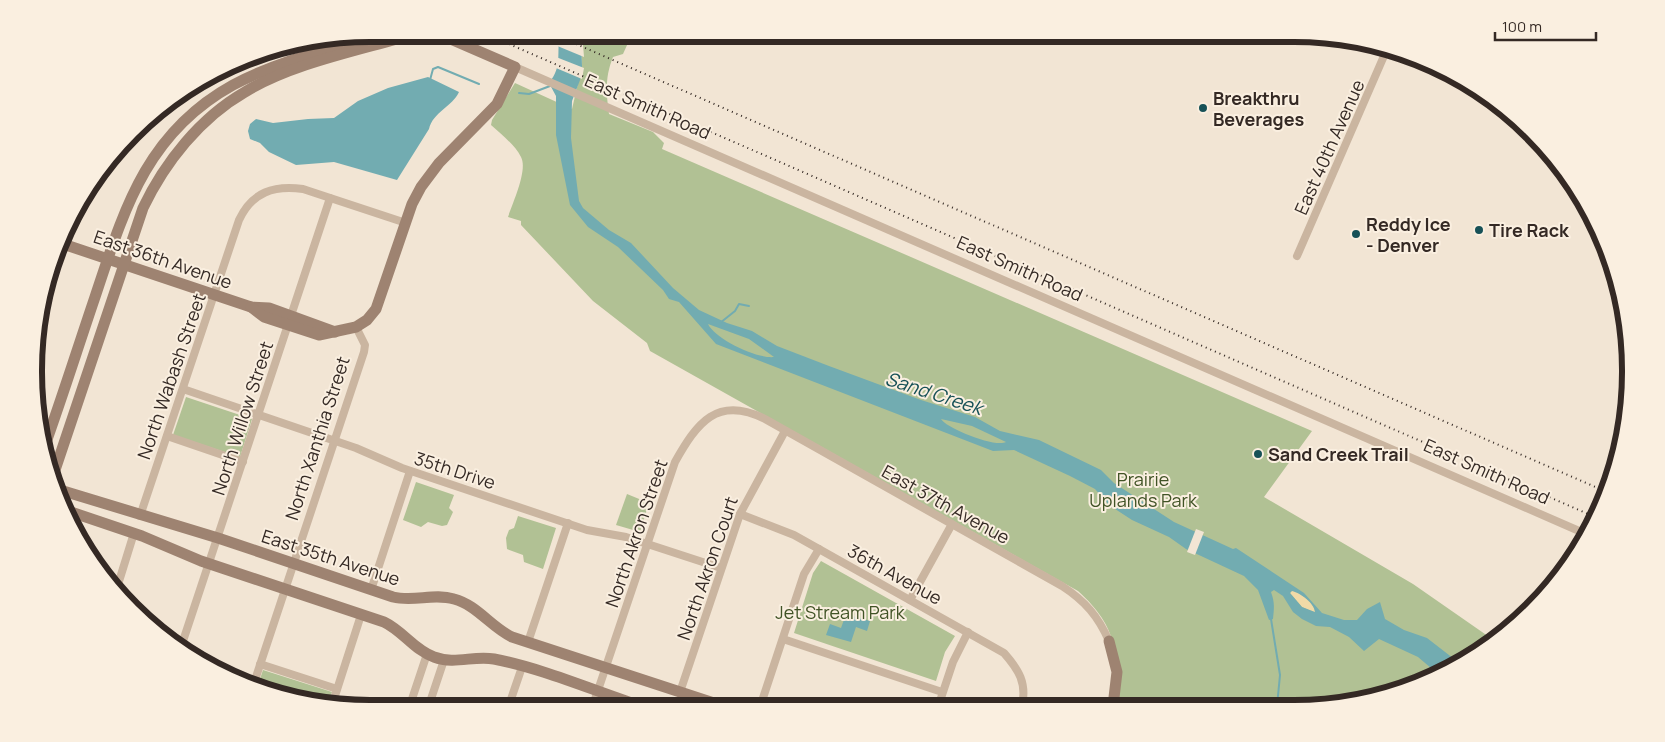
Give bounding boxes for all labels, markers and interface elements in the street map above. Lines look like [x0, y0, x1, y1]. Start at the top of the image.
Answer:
scale bar [1495, 10, 1596, 42]
text: 100 m [1502, 16, 1542, 37]
street label: East Smith Road [581, 68, 715, 144]
street label: East 40th Avenue [1289, 76, 1369, 218]
place label: Breakthru Beverages [1213, 86, 1305, 131]
marker: Breakthru Beverages [1197, 102, 1209, 114]
place label: Reddy Ice - Denver [1366, 212, 1451, 257]
place label: Tire Rack [1489, 218, 1570, 242]
street label: East 36th Avenue [91, 224, 235, 294]
marker: Tire Rack [1473, 224, 1485, 236]
marker: Reddy Ice - Denver [1350, 228, 1362, 240]
street label: East Smith Road [953, 230, 1087, 306]
street label: North Wabash Street [131, 290, 211, 462]
street label: North Willow Street [206, 338, 278, 498]
street label: North Xanthia Street [279, 353, 355, 523]
water label: Sand Creek [882, 365, 988, 422]
street label: East Smith Road [1420, 433, 1554, 509]
place label: Sand Creek Trail [1268, 442, 1409, 466]
street label: 35th Drive [411, 446, 499, 494]
marker: Sand Creek Trail [1252, 448, 1264, 460]
street label: North Akron Street [599, 456, 673, 610]
street label: East 37th Avenue [878, 459, 1014, 549]
park label: Prairie Uplands Park [1089, 467, 1198, 512]
street label: North Akron Court [671, 493, 743, 643]
street label: East 35th Avenue [259, 523, 403, 591]
street label: 36th Avenue [844, 538, 946, 610]
park label: Jet Stream Park [775, 600, 906, 624]

